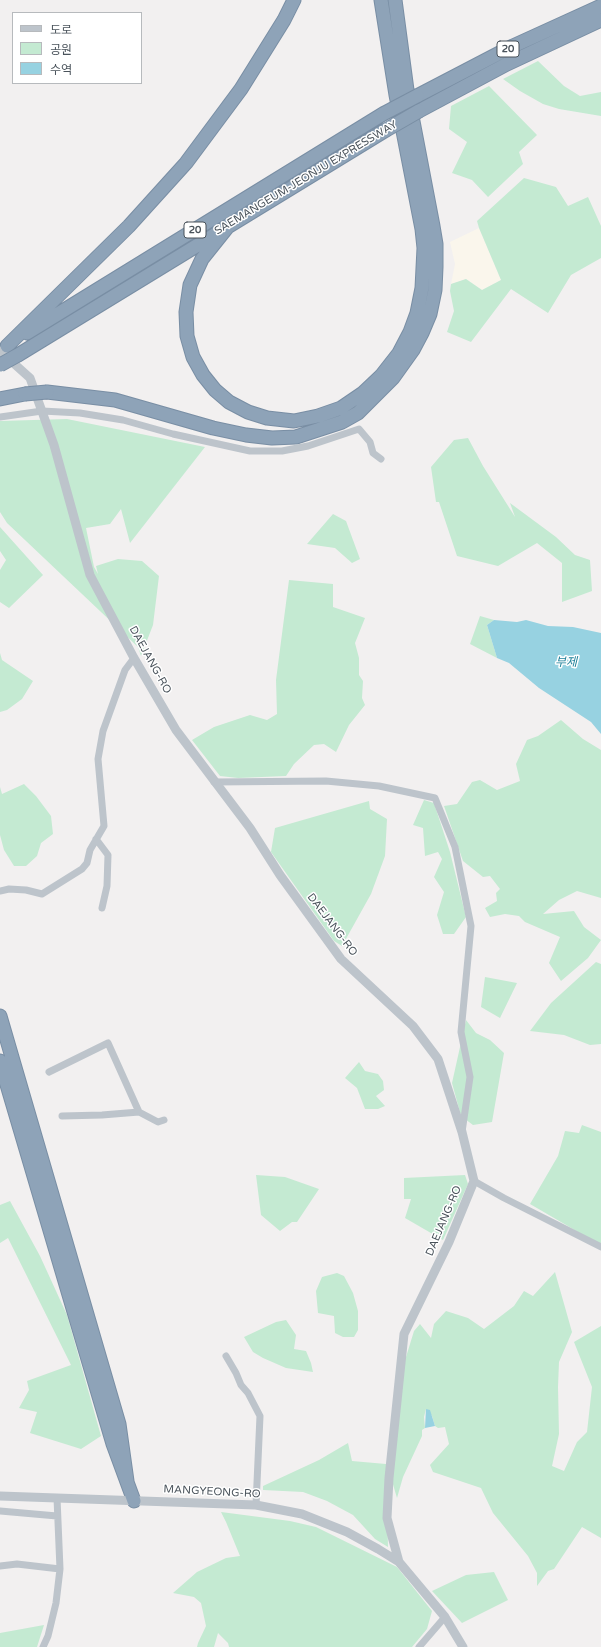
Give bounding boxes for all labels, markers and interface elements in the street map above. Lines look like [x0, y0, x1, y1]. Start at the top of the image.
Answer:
legend [12, 12, 142, 84]
text: 도로 [50, 23, 72, 37]
road number: 20 [497, 41, 519, 57]
text: 공원 [50, 43, 72, 57]
text: 수역 [50, 63, 72, 77]
street label: SAEMANGEUM-JEONJU EXPRESSWAY [212, 118, 400, 238]
road number: 20 [184, 222, 206, 238]
street label: DAEJANG-RO [126, 624, 174, 696]
water label: 부제 [555, 656, 577, 670]
street label: DAEJANG-RO [304, 891, 360, 959]
street label: DAEJANG-RO [423, 1184, 465, 1258]
street label: MANGYEONG-RO [163, 1483, 261, 1501]

